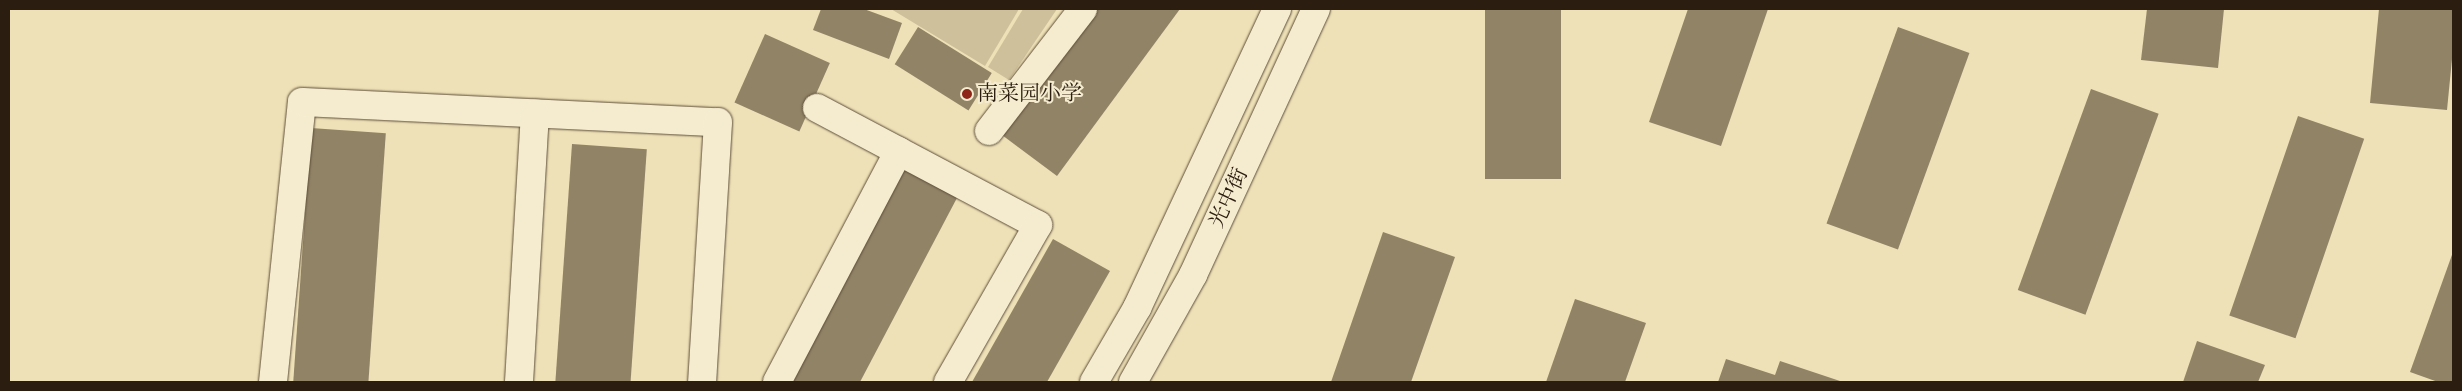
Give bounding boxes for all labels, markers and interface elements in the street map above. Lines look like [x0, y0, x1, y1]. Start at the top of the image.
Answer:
place label: 南菜园小学 [977, 81, 1082, 107]
marker: 南菜园小学 [961, 88, 973, 100]
street label: 光中街 [1204, 164, 1254, 232]

